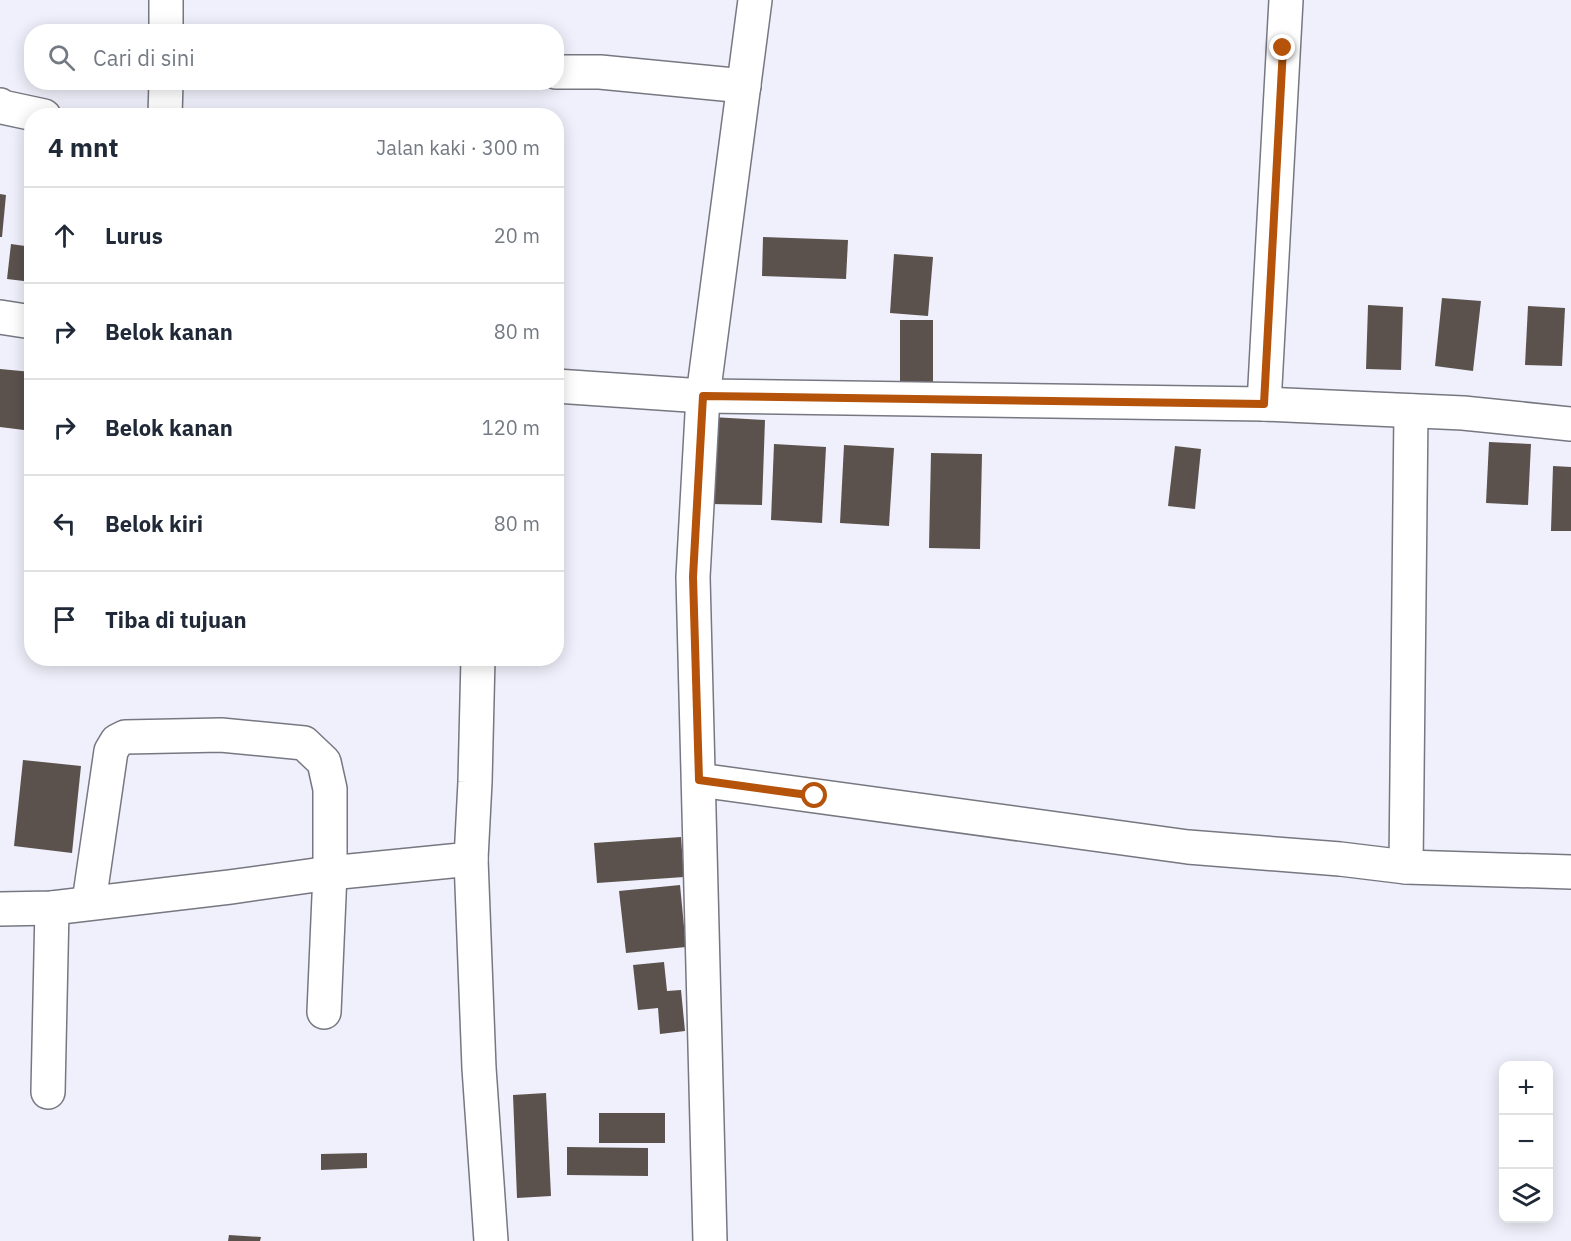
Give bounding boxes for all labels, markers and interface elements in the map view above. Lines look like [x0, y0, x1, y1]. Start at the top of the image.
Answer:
search box [24, 24, 564, 90]
route end [1269, 34, 1295, 60]
icon: search [45, 41, 78, 74]
text: Cari di sini [93, 43, 195, 72]
text: 4 mnt [48, 130, 118, 164]
text: Jalan kaki · 300 m [376, 134, 540, 161]
icon: ahead [48, 219, 81, 252]
text: Lurus [105, 221, 163, 250]
text: 20 m [494, 222, 540, 249]
icon: right [48, 315, 81, 348]
text: Belok kanan [105, 317, 233, 346]
text: 80 m [494, 318, 540, 345]
icon: right [48, 411, 81, 444]
text: Belok kanan [105, 413, 233, 442]
text: 120 m [482, 414, 540, 441]
icon: left [48, 507, 81, 540]
text: Belok kiri [105, 509, 203, 538]
text: 80 m [494, 510, 540, 537]
icon: arrive [48, 603, 81, 636]
text: Tiba di tujuan [105, 605, 247, 634]
route start [801, 782, 827, 808]
map controls [1499, 1061, 1553, 1223]
button: + [1499, 1061, 1553, 1115]
button: − [1499, 1115, 1553, 1169]
button: layers [1499, 1169, 1553, 1223]

